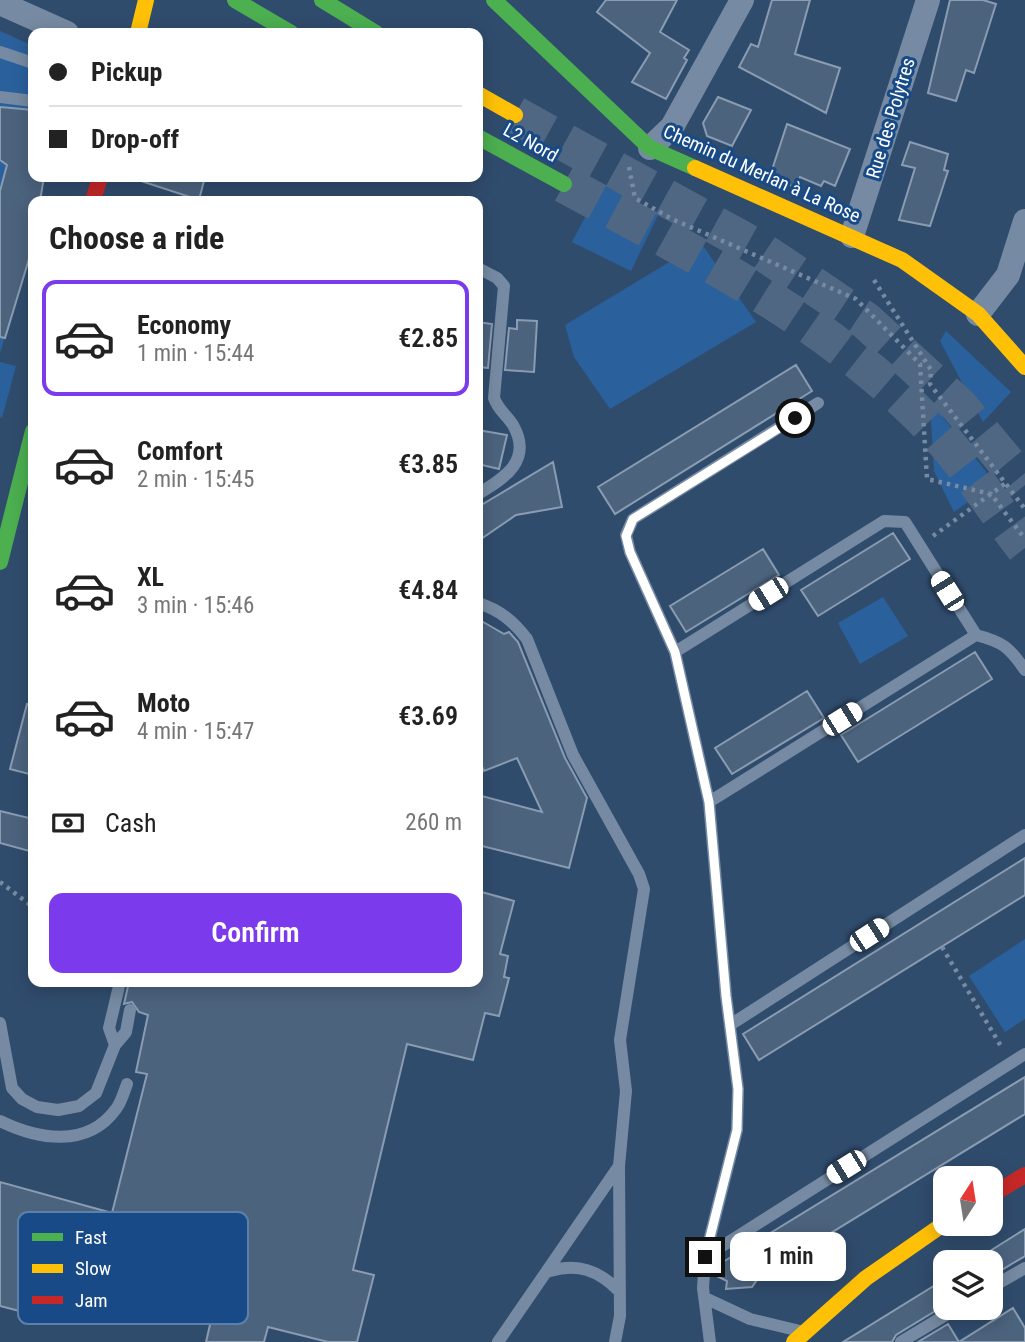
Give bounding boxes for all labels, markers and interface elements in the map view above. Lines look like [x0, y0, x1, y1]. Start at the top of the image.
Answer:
street label: Rue des Polytres [861, 55, 920, 181]
text: Pickup [91, 57, 162, 87]
street label: L2 Nord [499, 118, 562, 167]
street label: Chemin du Merlan à La Rose [660, 120, 864, 227]
text: Drop-off [91, 124, 179, 154]
text: Choose a ride [49, 219, 224, 257]
icon: car [53, 307, 116, 370]
text: Economy [137, 310, 231, 340]
text: €2.85 [398, 323, 458, 353]
text: 1 min · 15:44 [137, 340, 254, 367]
route start [779, 402, 811, 434]
icon: car [53, 433, 116, 496]
text: Comfort [137, 436, 223, 466]
text: €3.85 [398, 449, 458, 479]
text: 2 min · 15:45 [137, 466, 254, 493]
icon: car [53, 559, 116, 622]
text: XL [137, 562, 164, 592]
car [927, 568, 968, 614]
car [745, 574, 792, 614]
text: €4.84 [398, 575, 458, 605]
text: 3 min · 15:46 [137, 592, 254, 619]
icon: car [53, 685, 116, 748]
text: Moto [137, 688, 190, 718]
car [819, 699, 866, 739]
text: €3.69 [398, 701, 458, 731]
text: 4 min · 15:47 [137, 718, 254, 745]
icon: cash [49, 804, 87, 842]
text: Cash [105, 808, 157, 838]
text: 260 m [405, 809, 462, 836]
button: Confirm [49, 893, 462, 973]
car [846, 915, 893, 955]
car [823, 1147, 870, 1187]
north arrow [933, 1166, 1003, 1236]
map controls [933, 1166, 1003, 1320]
legend [18, 1212, 248, 1324]
text: Fast [75, 1226, 107, 1249]
callout: 1 min [730, 1232, 845, 1282]
route end [689, 1241, 721, 1273]
text: 1 min [763, 1243, 813, 1270]
button: layers [933, 1250, 1003, 1320]
text: Slow [75, 1257, 111, 1280]
text: Jam [75, 1289, 108, 1312]

